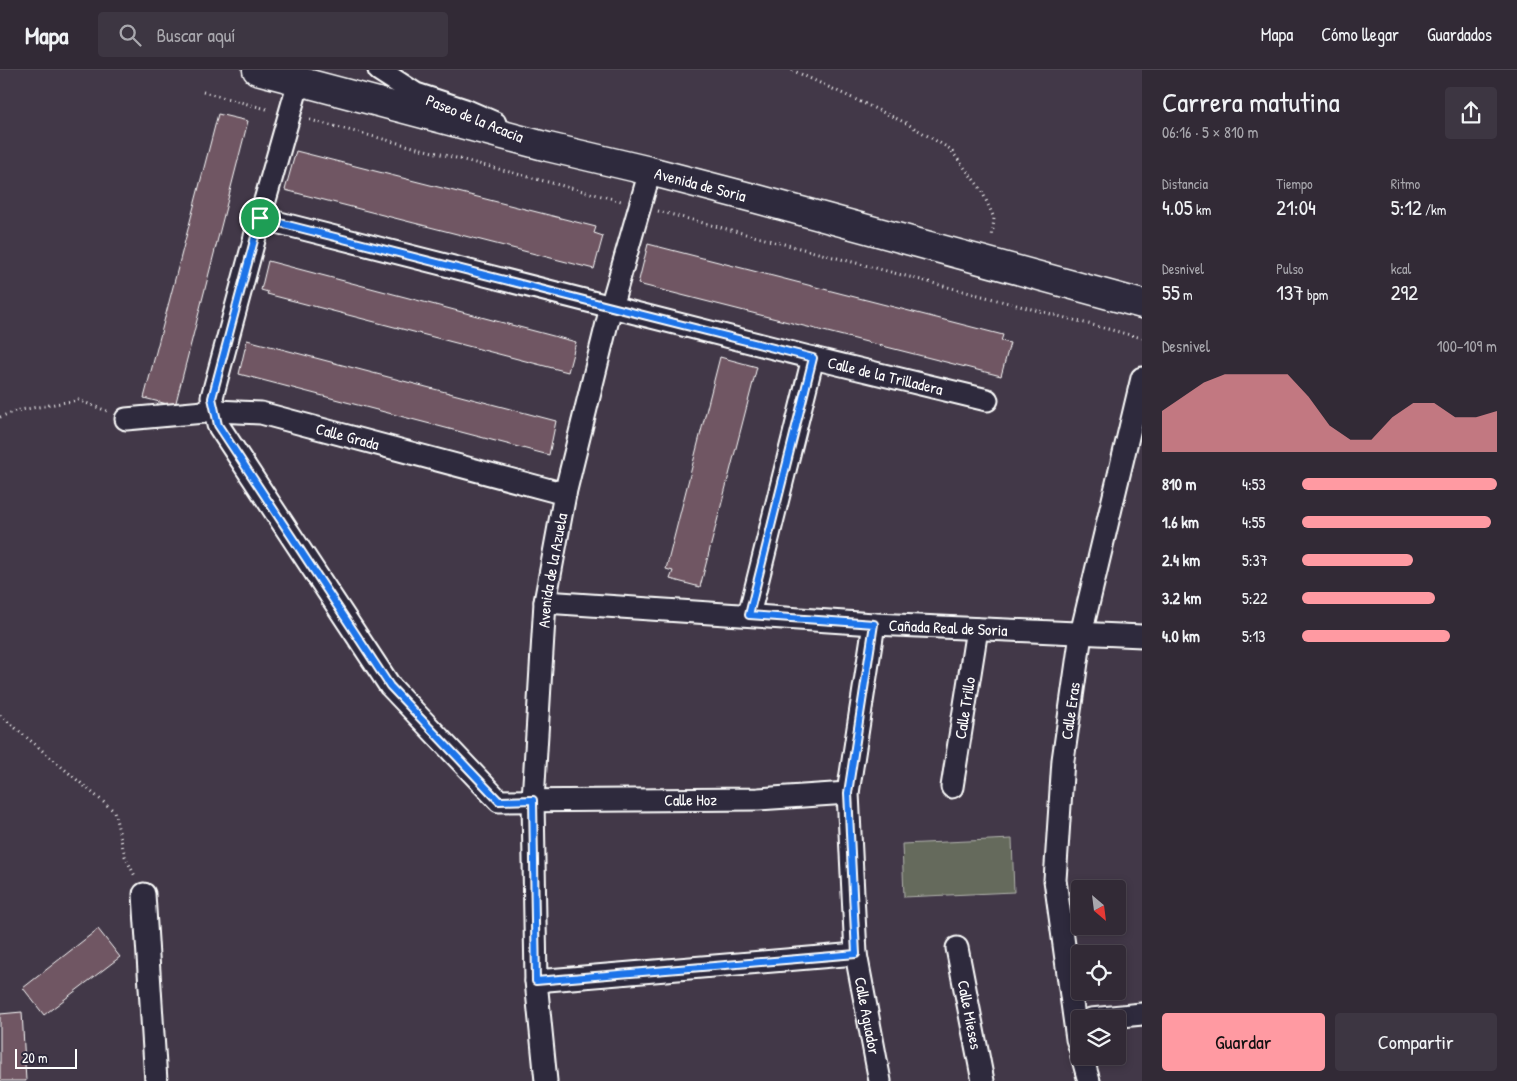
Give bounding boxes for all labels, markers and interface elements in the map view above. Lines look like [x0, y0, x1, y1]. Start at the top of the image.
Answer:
search box [98, 12, 448, 57]
text: Mapa [25, 19, 68, 51]
icon: search [116, 21, 144, 49]
text: Buscar aquí [156, 22, 236, 48]
text: Mapa [1261, 22, 1293, 47]
text: Cómo llegar [1321, 22, 1399, 47]
text: Guardados [1427, 22, 1492, 47]
text: Carrera matutina [1162, 83, 1340, 121]
button: share [1445, 87, 1497, 139]
street label: Paseo de la Acacia [423, 88, 527, 148]
text: 06:16 · 5 × 810 m [1162, 121, 1258, 143]
street label: Avenida de Soria [652, 162, 749, 207]
text: Distancia [1162, 174, 1208, 193]
text: Tiempo [1276, 174, 1313, 193]
text: Ritmo [1391, 174, 1420, 193]
text: 4.05 [1162, 193, 1193, 222]
text: 21:04 [1276, 193, 1316, 222]
text: 5:12 [1391, 193, 1422, 222]
pin [239, 197, 281, 239]
text: km [1193, 200, 1211, 219]
text: /km [1422, 200, 1446, 219]
icon: arrive [246, 204, 274, 232]
text: Desnivel [1162, 259, 1204, 278]
text: Pulso [1276, 259, 1303, 278]
text: kcal [1391, 259, 1411, 278]
text: 55 [1162, 278, 1180, 307]
text: 137 [1276, 278, 1304, 307]
text: 292 [1391, 278, 1418, 307]
text: m [1180, 285, 1193, 304]
text: bpm [1304, 285, 1328, 304]
text: Desnivel [1162, 335, 1210, 357]
text: 100–109 m [1437, 335, 1497, 357]
street label: Calle de la Trilladera [825, 351, 945, 400]
street label: Calle Grada [313, 417, 382, 455]
text: 810 m [1162, 473, 1196, 495]
text: 4:53 [1242, 473, 1266, 495]
street label: Avenida de la Azuela [532, 511, 572, 629]
text: 1.6 km [1162, 511, 1199, 533]
text: 4:55 [1242, 511, 1265, 533]
text: 2.4 km [1162, 549, 1200, 571]
text: 5:37 [1242, 549, 1268, 571]
text: 3.2 km [1162, 587, 1201, 609]
text: 5:22 [1242, 587, 1267, 609]
street label: Cañada Real de Soria [888, 614, 1008, 641]
text: 4.0 km [1162, 625, 1200, 647]
text: 5:13 [1242, 625, 1265, 647]
street label: Calle Trillo [949, 675, 980, 741]
street label: Calle Eras [1055, 681, 1085, 741]
street label: Calle Hoz [664, 788, 717, 811]
north arrow [1071, 880, 1126, 935]
map controls [1071, 880, 1126, 1065]
button: locate [1071, 945, 1126, 1000]
street label: Calle Aguador [850, 975, 886, 1056]
street label: Calle Mieses [953, 978, 988, 1051]
button: layers [1071, 1010, 1126, 1065]
button: Guardar [1162, 1013, 1325, 1071]
button: Compartir [1335, 1013, 1497, 1071]
scale bar [15, 1046, 78, 1069]
text: 20 m [22, 1048, 48, 1067]

